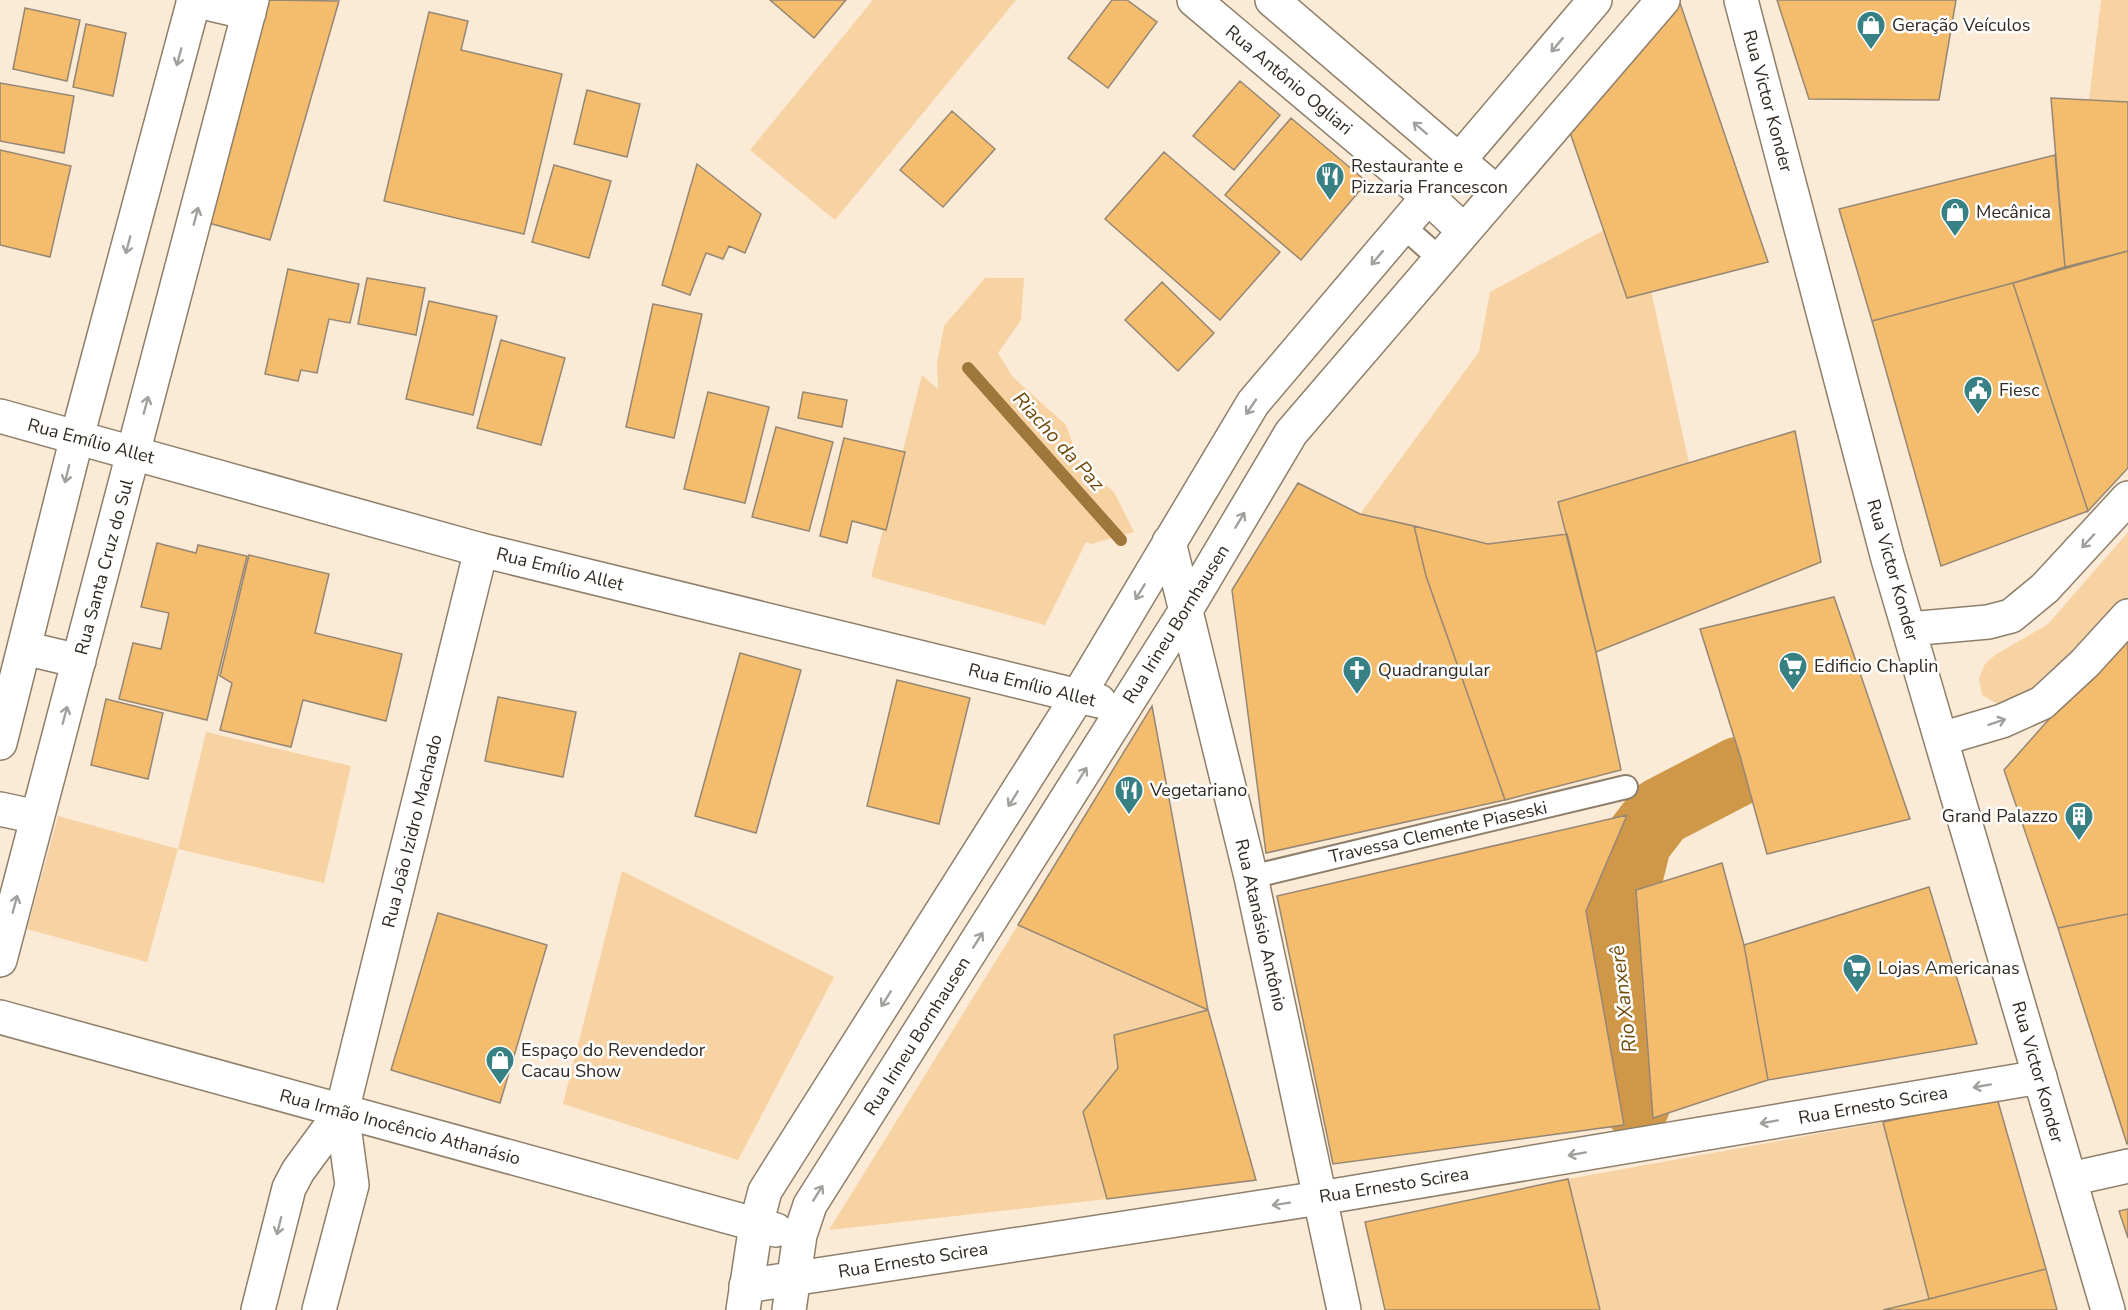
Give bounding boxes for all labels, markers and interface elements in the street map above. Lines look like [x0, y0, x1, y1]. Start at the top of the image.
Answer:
shop icon: Geração Veículos [1855, 9, 1887, 51]
place label: Geração Veículos [1892, 13, 2030, 37]
street label: Rua Antônio Ogliari [1220, 20, 1358, 140]
street label: Rua Victor Konder [1737, 27, 1799, 175]
one-way arrow [1550, 37, 1564, 52]
one-way arrow [172, 47, 184, 66]
one-way arrow [1413, 121, 1429, 135]
place label: Restaurante e Pizzaria Francescon [1351, 154, 1508, 199]
restaurant icon: Restaurante e Pizzaria Francescon [1314, 160, 1346, 202]
shop icon: Mecânica [1939, 196, 1971, 238]
place label: Mecânica [1976, 200, 2051, 224]
one-way arrow [190, 207, 202, 226]
one-way arrow [122, 235, 133, 254]
one-way arrow [1370, 250, 1383, 266]
public building icon: Fiesc [1962, 374, 1994, 416]
place label: Fiesc [1999, 378, 2040, 402]
water label: Riacho da Paz [1007, 386, 1111, 497]
one-way arrow [141, 396, 153, 415]
one-way arrow [1245, 398, 1257, 415]
street label: Rua Emílio Allet [25, 413, 158, 470]
one-way arrow [61, 464, 73, 483]
street label: Rua Santa Cruz do Sul [69, 476, 139, 657]
street label: Rua Victor Konder [1861, 496, 1925, 644]
one-way arrow [1234, 512, 1246, 529]
one-way arrow [2081, 533, 2095, 548]
street label: Rua Irineu Bornhausen [1117, 540, 1235, 708]
street label: Rua Emílio Allet [494, 542, 627, 597]
one-way arrow [1133, 583, 1145, 600]
supermarket icon: Edificio Chaplin [1777, 650, 1809, 692]
church icon: Quadrangular [1341, 654, 1373, 696]
place label: Edificio Chaplin [1814, 654, 1938, 678]
street label: Rua Emílio Allet [966, 658, 1099, 713]
place label: Quadrangular [1378, 658, 1491, 682]
one-way arrow [59, 706, 71, 725]
one-way arrow [1987, 716, 2006, 727]
street label: Rua João Izidro Machado [376, 732, 448, 930]
one-way arrow [1076, 767, 1088, 784]
restaurant icon: Vegetariano [1113, 774, 1145, 816]
place label: Vegetariano [1149, 778, 1247, 802]
one-way arrow [1007, 790, 1019, 807]
street label: Travessa Clemente Piaseski [1327, 795, 1549, 869]
building icon: Grand Palazzo [2063, 800, 2095, 842]
place label: Grand Palazzo [1942, 804, 2058, 828]
street label: Rua Atanásio Antônio [1229, 836, 1293, 1014]
one-way arrow [10, 895, 21, 914]
one-way arrow [972, 932, 984, 949]
water label: Rio Xanxerê [1603, 943, 1643, 1054]
street label: Rua Irineu Bornhausen [858, 952, 976, 1120]
supermarket icon: Lojas Americanas [1841, 952, 1873, 994]
place label: Lojas Americanas [1878, 956, 2020, 980]
one-way arrow [880, 990, 892, 1007]
street label: Rua Victor Konder [2006, 998, 2070, 1146]
place label: Espaço do Revendedor Cacau Show [521, 1038, 706, 1083]
shop icon: Espaço do Revendedor Cacau Show [484, 1044, 516, 1086]
street label: Rua Ernesto Scirea [1796, 1080, 1950, 1130]
one-way arrow [1973, 1081, 1992, 1092]
street label: Rua Irmão Inocêncio Athanásio [277, 1083, 523, 1171]
one-way arrow [1760, 1117, 1779, 1128]
one-way arrow [1567, 1149, 1587, 1160]
street label: Rua Ernesto Scirea [1317, 1161, 1471, 1209]
one-way arrow [812, 1185, 824, 1202]
one-way arrow [1272, 1198, 1291, 1209]
one-way arrow [272, 1216, 284, 1235]
street label: Rua Ernesto Scirea [836, 1236, 990, 1284]

